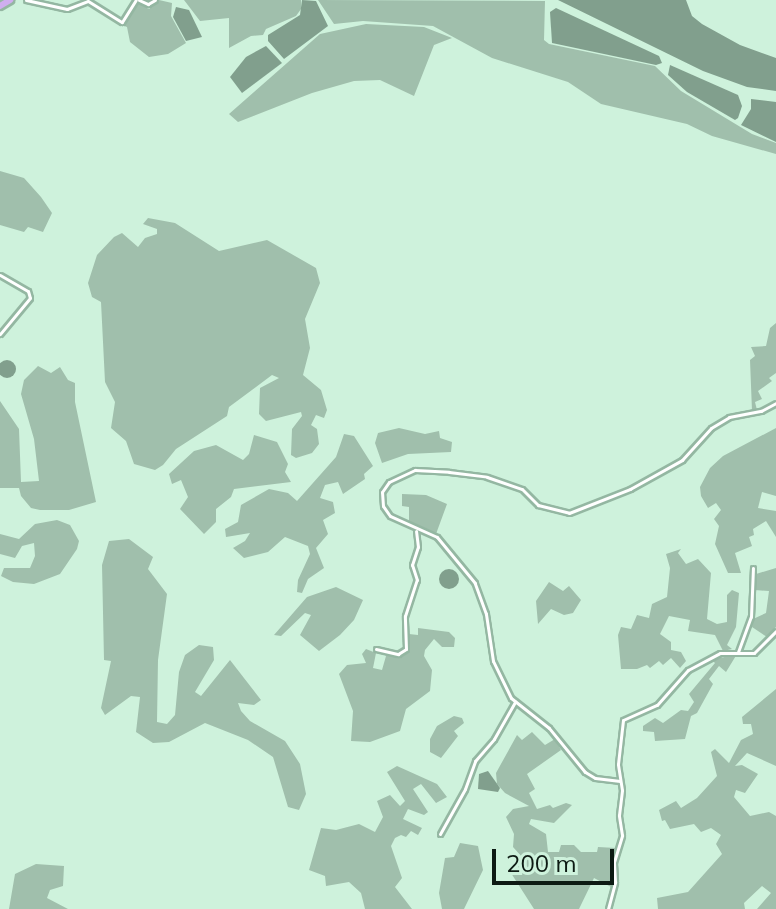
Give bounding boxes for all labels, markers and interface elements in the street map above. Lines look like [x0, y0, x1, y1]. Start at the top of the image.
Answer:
scale bar [496, 833, 618, 883]
text: 200 m [506, 848, 577, 878]

